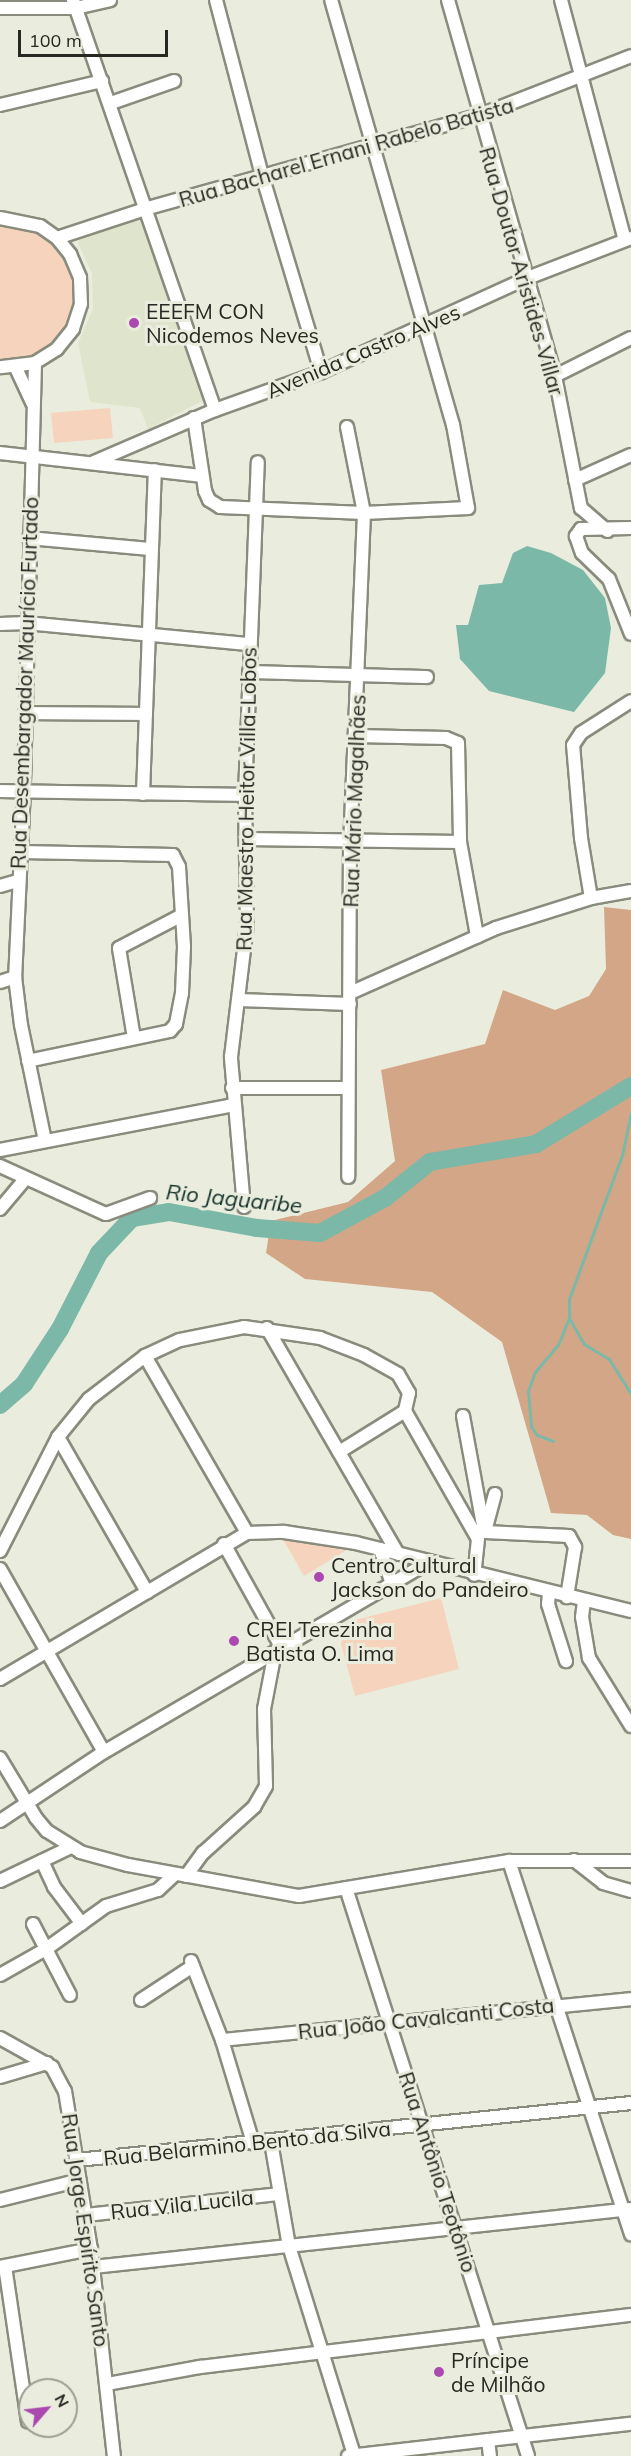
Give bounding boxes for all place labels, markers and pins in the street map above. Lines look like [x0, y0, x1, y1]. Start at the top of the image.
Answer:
place label: EEEFM CON Nicodemos Neves [146, 298, 319, 348]
marker: EEEFM CON Nicodemos Neves [127, 316, 141, 330]
place label: Centro Cultural Jackson do Pandeiro [331, 1552, 528, 1602]
marker: Centro Cultural Jackson do Pandeiro [312, 1570, 326, 1584]
place label: CREI Terezinha Batista O. Lima [246, 1616, 394, 1666]
marker: CREI Terezinha Batista O. Lima [227, 1634, 241, 1648]
place label: Príncipe de Milhão [451, 2347, 545, 2397]
marker: Príncipe de Milhão [432, 2365, 446, 2379]

